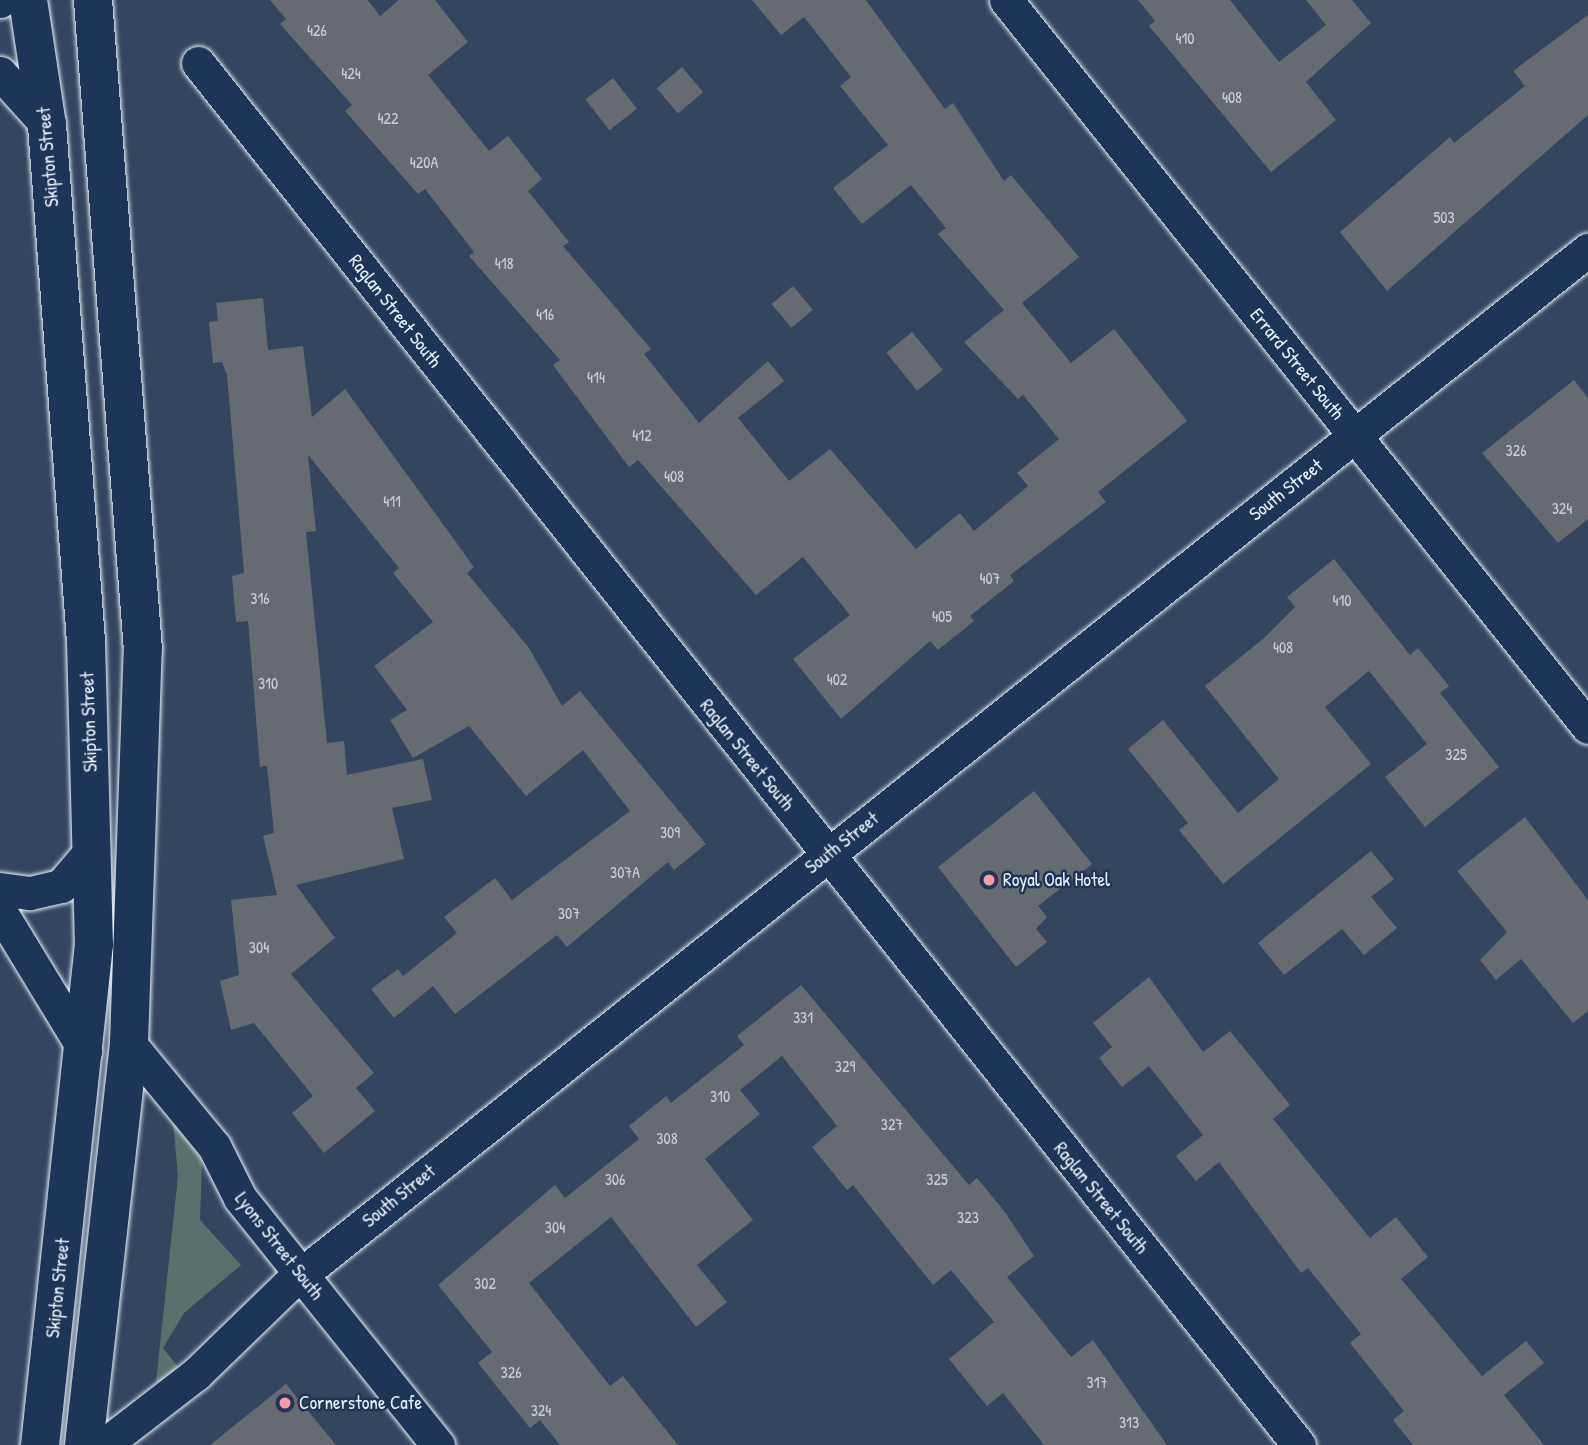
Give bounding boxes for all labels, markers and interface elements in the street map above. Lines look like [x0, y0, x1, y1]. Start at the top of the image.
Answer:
house number: 426 [307, 20, 327, 40]
house number: 410 [1176, 28, 1194, 48]
house number: 424 [341, 63, 361, 83]
house number: 408 [1222, 87, 1242, 107]
street label: Skipton Street [32, 106, 64, 208]
house number: 422 [378, 108, 398, 128]
house number: 420A [410, 152, 438, 172]
house number: 503 [1433, 207, 1455, 227]
street label: Raglan Street South [344, 250, 446, 372]
house number: 418 [495, 253, 513, 273]
house number: 416 [536, 304, 554, 324]
street label: Errard Street South [1245, 304, 1349, 424]
house number: 414 [587, 367, 605, 387]
house number: 412 [632, 425, 652, 445]
house number: 326 [1505, 440, 1527, 460]
street label: South Street [1245, 454, 1327, 526]
house number: 408 [664, 466, 684, 486]
house number: 411 [383, 491, 401, 511]
house number: 324 [1552, 498, 1572, 518]
house number: 407 [979, 568, 1001, 588]
house number: 316 [250, 588, 270, 608]
house number: 410 [1333, 590, 1351, 610]
house number: 405 [932, 606, 952, 626]
house number: 408 [1273, 637, 1293, 657]
house number: 402 [827, 669, 847, 689]
street label: Skipton Street [76, 671, 102, 773]
house number: 310 [258, 673, 278, 693]
street label: Raglan Street South [695, 695, 799, 815]
house number: 325 [1445, 744, 1467, 764]
street label: South Street [801, 807, 883, 879]
house number: 309 [660, 822, 680, 842]
house number: 307A [610, 862, 640, 882]
place label: Royal Oak Hotel [1003, 869, 1110, 891]
marker: Royal Oak Hotel [981, 872, 997, 888]
house number: 307 [558, 903, 580, 923]
house number: 304 [249, 937, 269, 957]
house number: 331 [793, 1007, 813, 1027]
house number: 329 [835, 1056, 855, 1076]
house number: 310 [710, 1086, 730, 1106]
house number: 327 [881, 1114, 903, 1134]
house number: 308 [656, 1128, 678, 1148]
street label: Raglan Street South [1049, 1138, 1153, 1258]
street label: South Street [358, 1160, 440, 1232]
house number: 306 [605, 1169, 625, 1189]
house number: 325 [926, 1169, 948, 1189]
street label: Lyons Street South [230, 1188, 328, 1304]
house number: 323 [957, 1207, 979, 1227]
house number: 304 [545, 1217, 565, 1237]
street label: Skipton Street [41, 1237, 75, 1339]
house number: 302 [474, 1273, 496, 1293]
house number: 326 [500, 1362, 522, 1382]
house number: 317 [1087, 1372, 1107, 1392]
place label: Cornerstone Cafe [299, 1392, 422, 1414]
marker: Cornerstone Cafe [277, 1395, 293, 1411]
house number: 324 [531, 1400, 551, 1420]
house number: 313 [1119, 1412, 1139, 1432]

